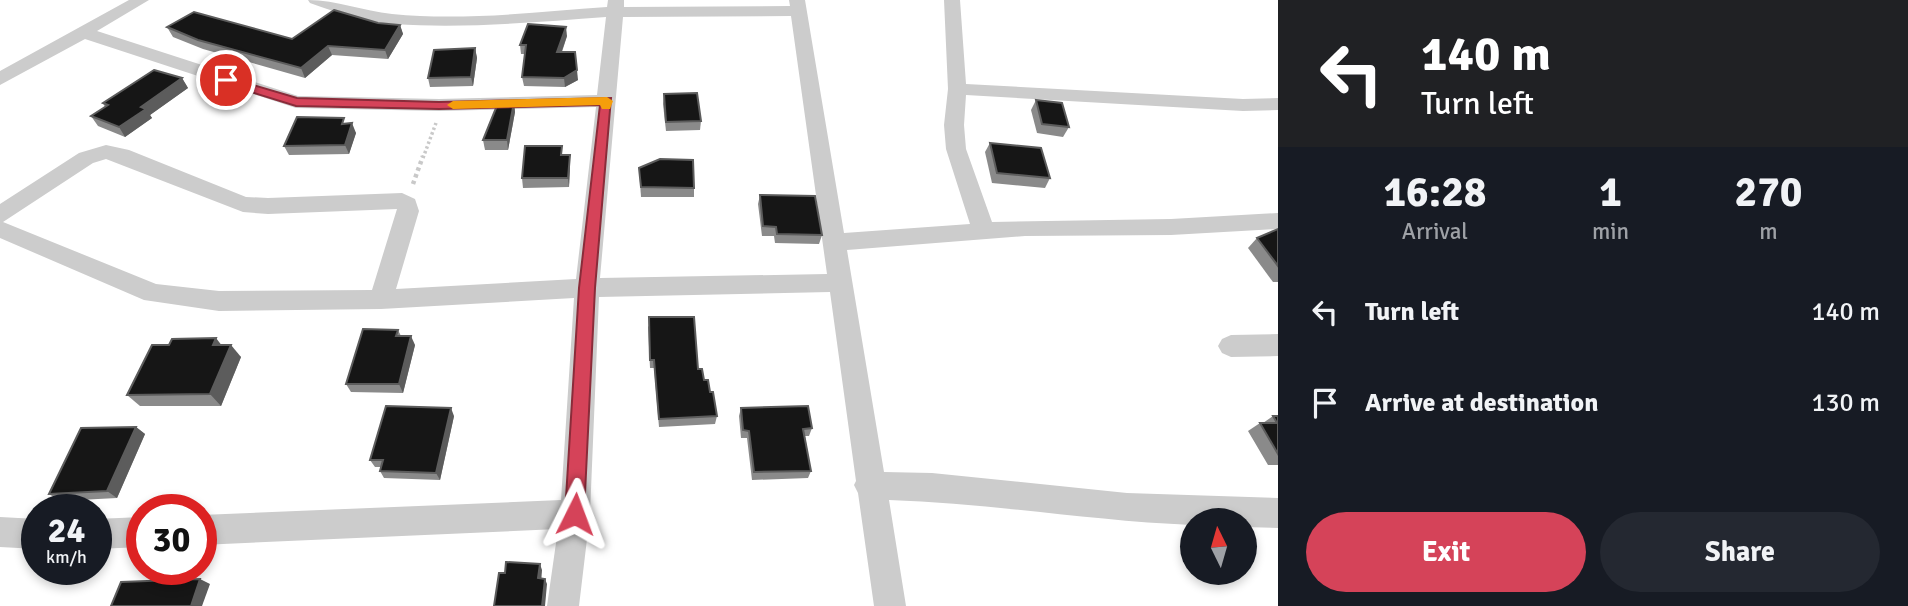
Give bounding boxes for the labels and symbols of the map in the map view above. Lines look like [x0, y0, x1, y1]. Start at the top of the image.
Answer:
pin [196, 50, 256, 110]
position arrow [538, 477, 612, 551]
speed limit sign: 30 [126, 494, 217, 585]
north arrow [1180, 508, 1256, 584]

